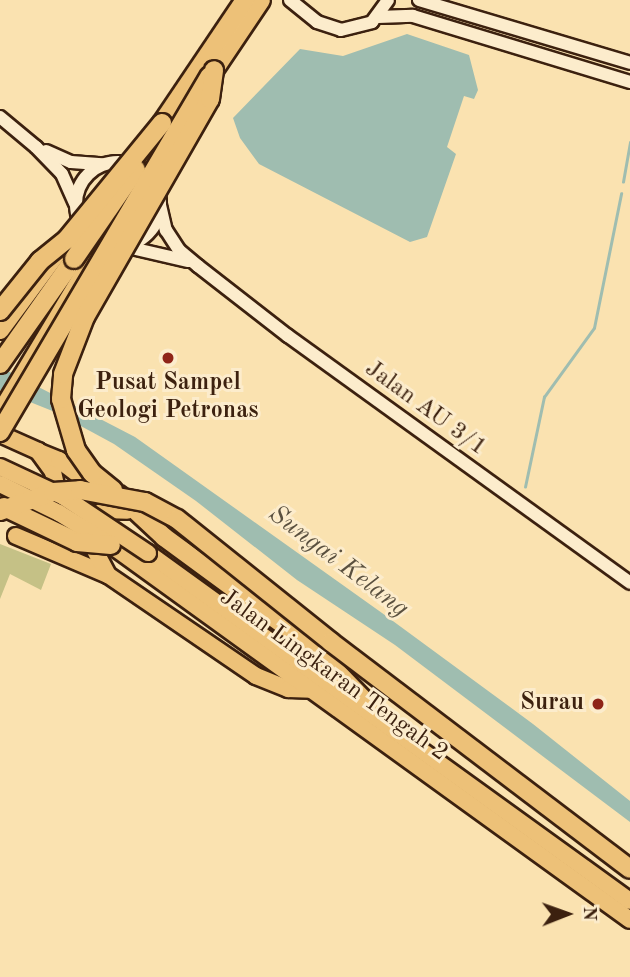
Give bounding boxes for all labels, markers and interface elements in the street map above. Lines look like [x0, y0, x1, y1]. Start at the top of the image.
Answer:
marker: Pusat Sampel Geologi Petronas [160, 350, 176, 366]
street label: Jalan AU 3/1 [359, 355, 491, 463]
place label: Pusat Sampel Geologi Petronas [77, 370, 259, 426]
water label: Sungai Kelang [262, 499, 414, 625]
street label: Jalan Lingkaran Tengah 2 [213, 584, 453, 768]
place label: Surau [520, 690, 584, 718]
marker: Surau [590, 696, 606, 712]
north arrow [532, 879, 602, 949]
text: N [579, 906, 598, 921]

